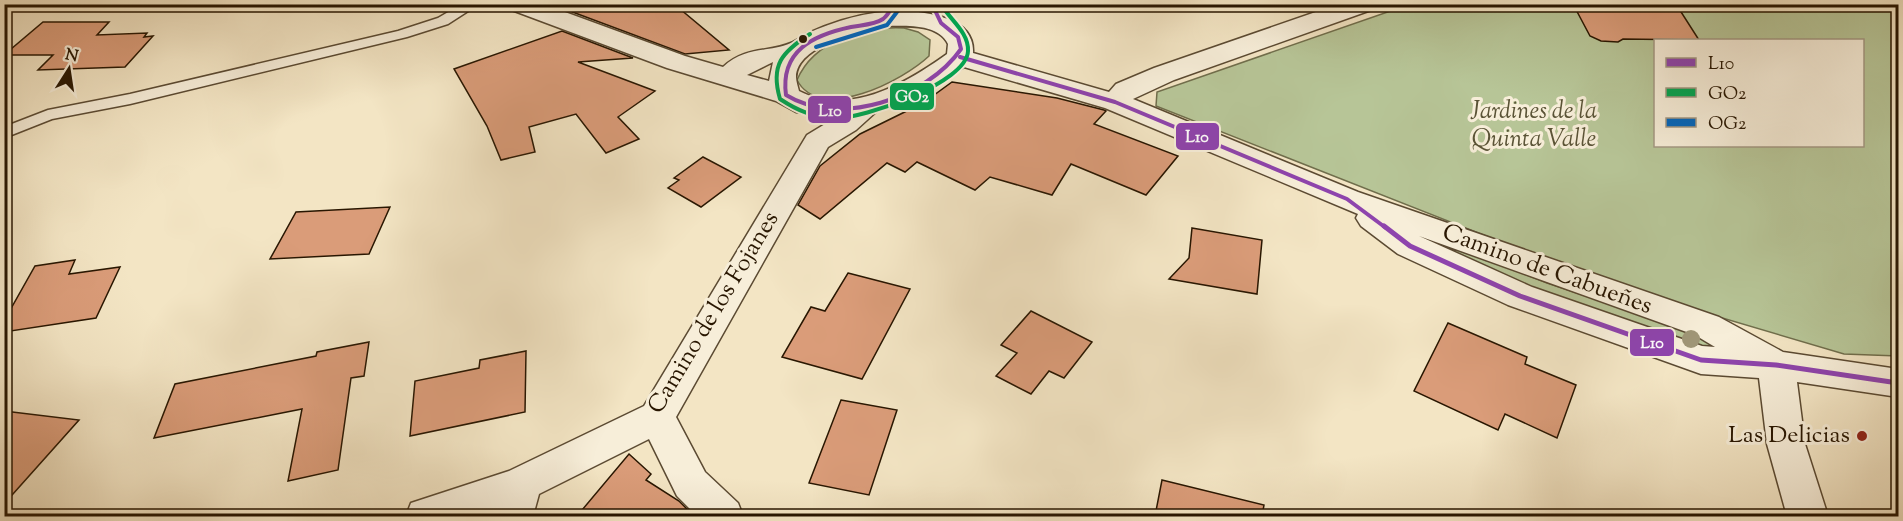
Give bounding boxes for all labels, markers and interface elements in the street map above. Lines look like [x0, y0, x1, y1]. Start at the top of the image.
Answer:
unlabelled marker [797, 33, 809, 45]
north arrow [39, 39, 99, 99]
legend [1654, 39, 1864, 147]
text: N [63, 44, 80, 69]
text: L10 [1708, 52, 1734, 78]
line badge: GO2 [889, 82, 935, 111]
text: GO2 [1708, 82, 1747, 108]
text: GO2 [895, 87, 930, 110]
line badge: L10 [807, 95, 852, 124]
park label: Jardines de la Quinta Valle [1470, 95, 1597, 157]
text: L10 [818, 101, 842, 124]
text: OG2 [1708, 112, 1747, 138]
line badge: L10 [1175, 122, 1220, 151]
text: L10 [1185, 127, 1209, 150]
street label: Camino de los Fojanes [640, 205, 788, 421]
street label: Camino de Cabueñes [1437, 216, 1657, 324]
line badge: L10 [1629, 328, 1675, 357]
text: L10 [1640, 333, 1664, 356]
place label: Las Delicias [1728, 419, 1850, 453]
marker: Las Delicias [1855, 429, 1869, 443]

